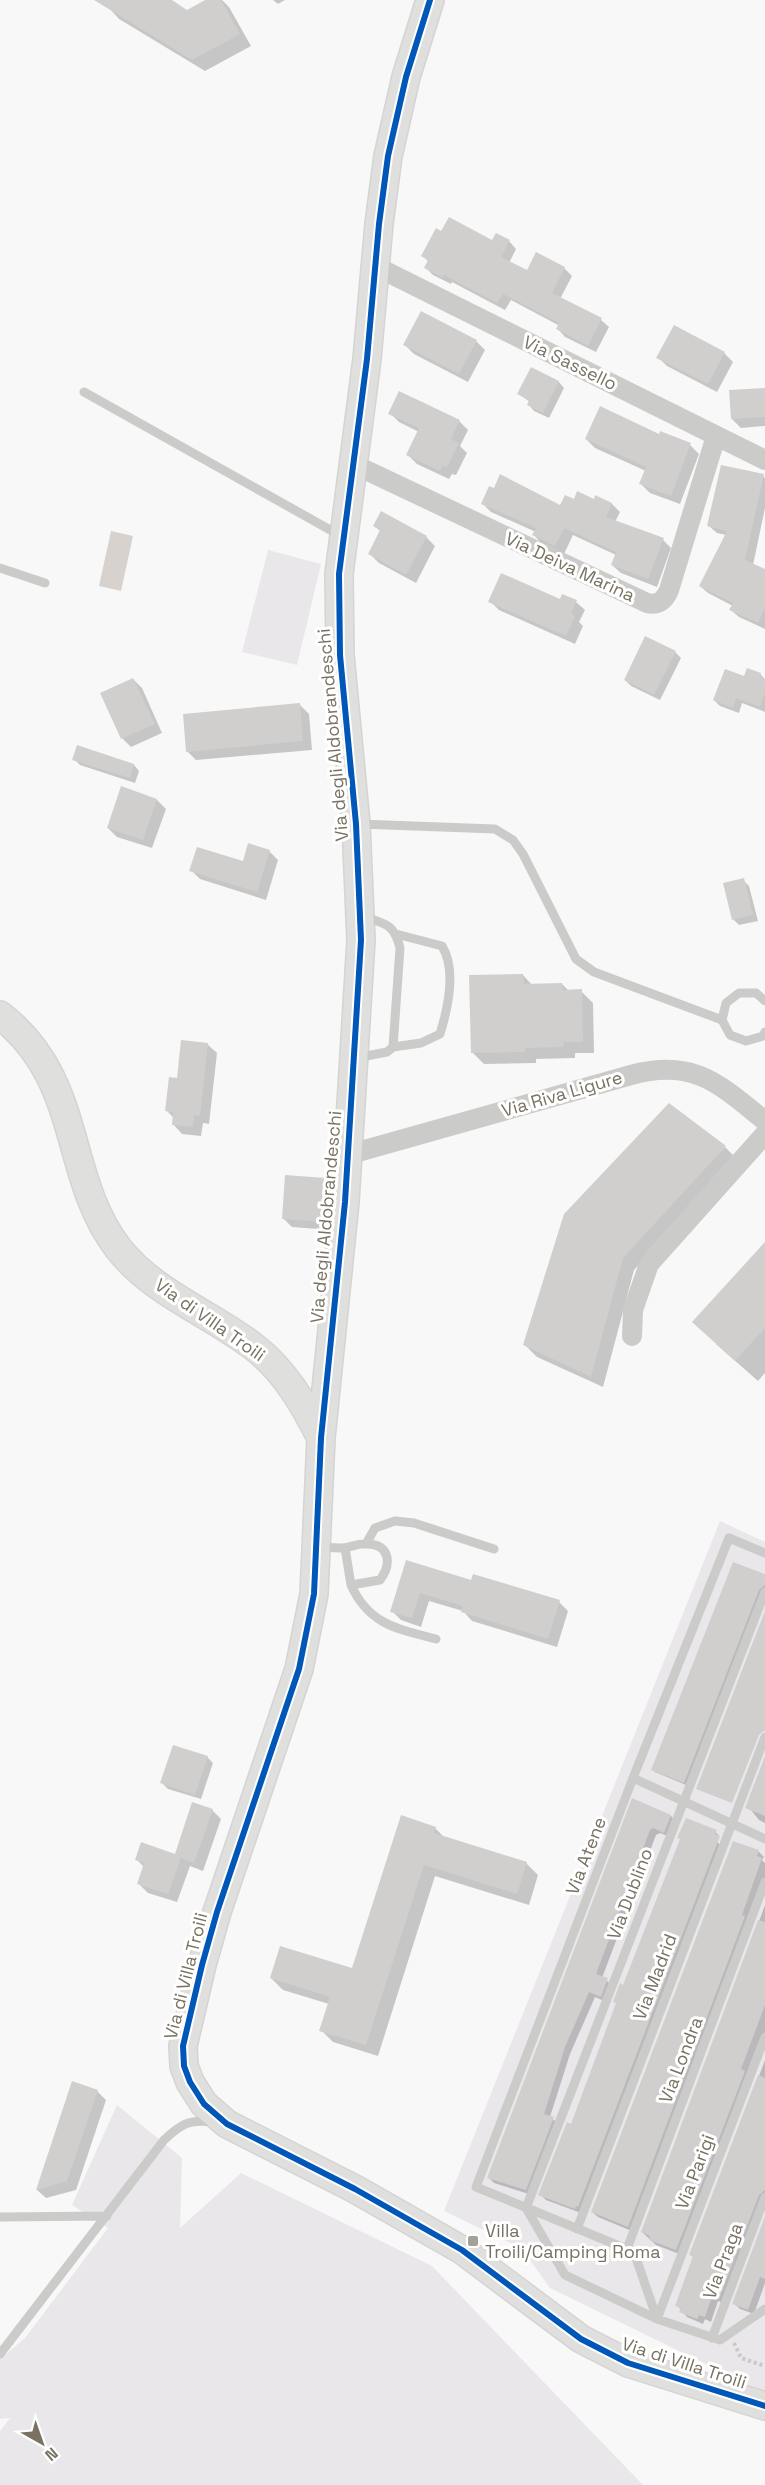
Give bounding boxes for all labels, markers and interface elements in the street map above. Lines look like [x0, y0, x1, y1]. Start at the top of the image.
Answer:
street label: Via Sassello [520, 330, 621, 395]
street label: Via Deiva Marina [502, 526, 639, 607]
street label: Via degli Aldobrandeschi [312, 628, 353, 842]
street label: Via Riva Ligure [499, 1065, 625, 1122]
street label: Via degli Aldobrandeschi [305, 1110, 346, 1324]
street label: Via di Villa Troili [151, 1273, 270, 1366]
street label: Via Atene [560, 1814, 611, 1898]
street label: Via Dublino [602, 1845, 657, 1943]
street label: Via di Villa Troili [159, 1910, 212, 2042]
street label: Via Madrid [628, 1930, 682, 2023]
street label: Via Londra [654, 2013, 708, 2106]
street label: Via Parigi [670, 2131, 719, 2213]
place label: Villa Troili/Camping Roma [485, 2219, 661, 2263]
street label: Via Praga [697, 2219, 748, 2302]
marker: Villa Troili/Camping Roma [466, 2234, 480, 2248]
street label: Via di Villa Troili [619, 2332, 749, 2394]
north arrow [12, 2413, 72, 2473]
text: N [40, 2443, 62, 2466]

